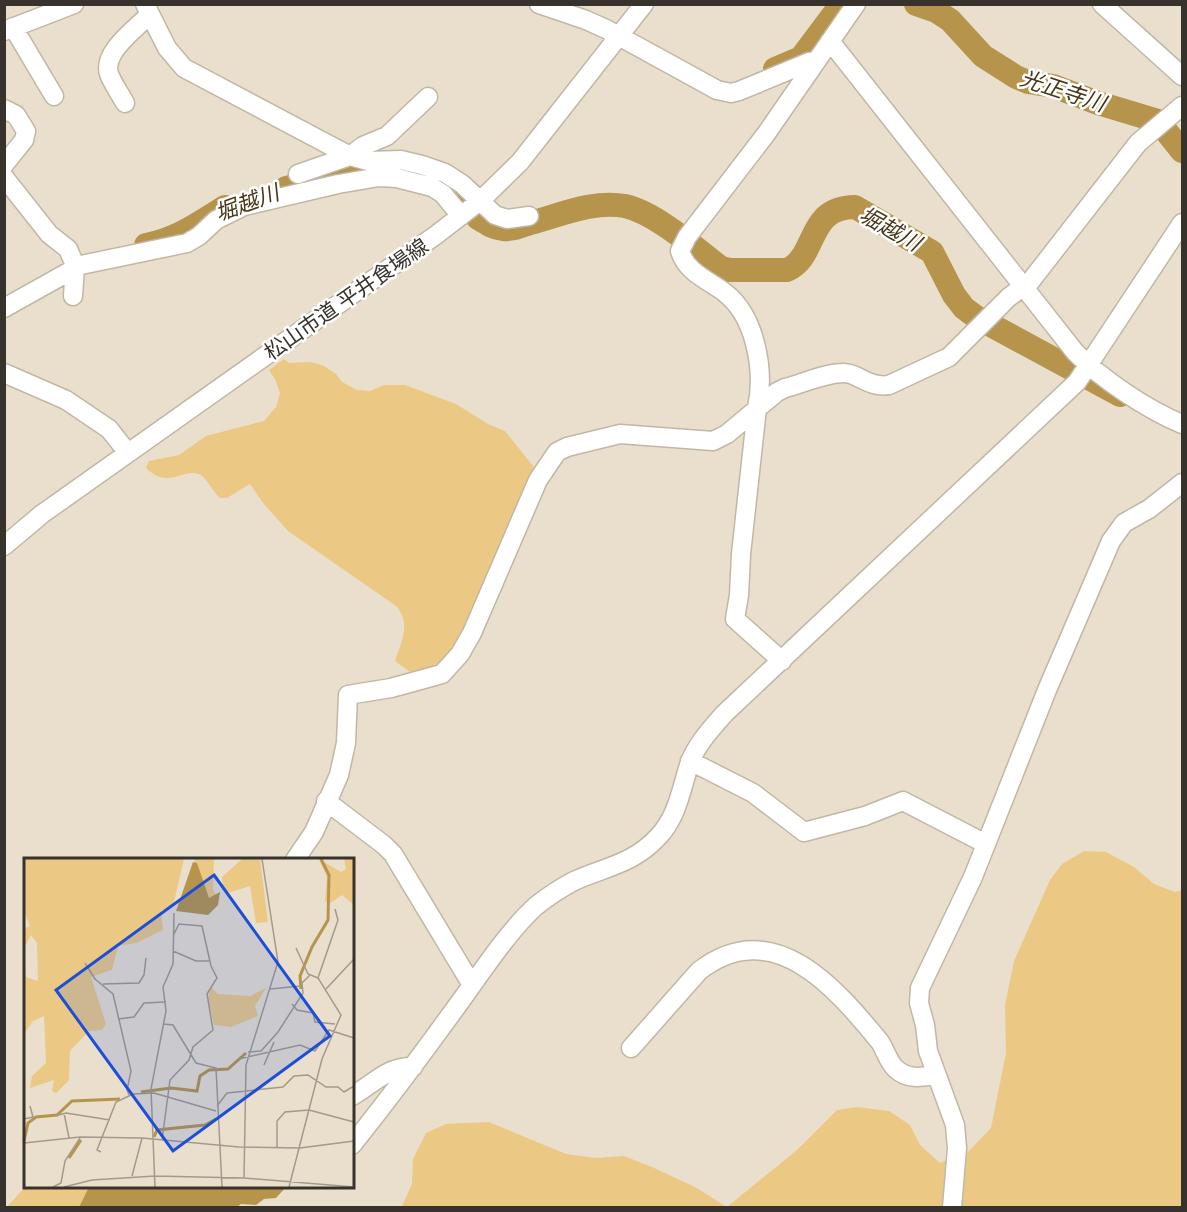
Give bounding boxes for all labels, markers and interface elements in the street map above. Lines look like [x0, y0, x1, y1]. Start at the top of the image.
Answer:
water label: 光正寺川 [1017, 65, 1111, 118]
water label: 堀越川 [211, 178, 284, 227]
water label: 堀越川 [855, 201, 927, 258]
street label: 松山市道 平井食場線 [259, 233, 433, 365]
inset map [24, 858, 354, 1188]

